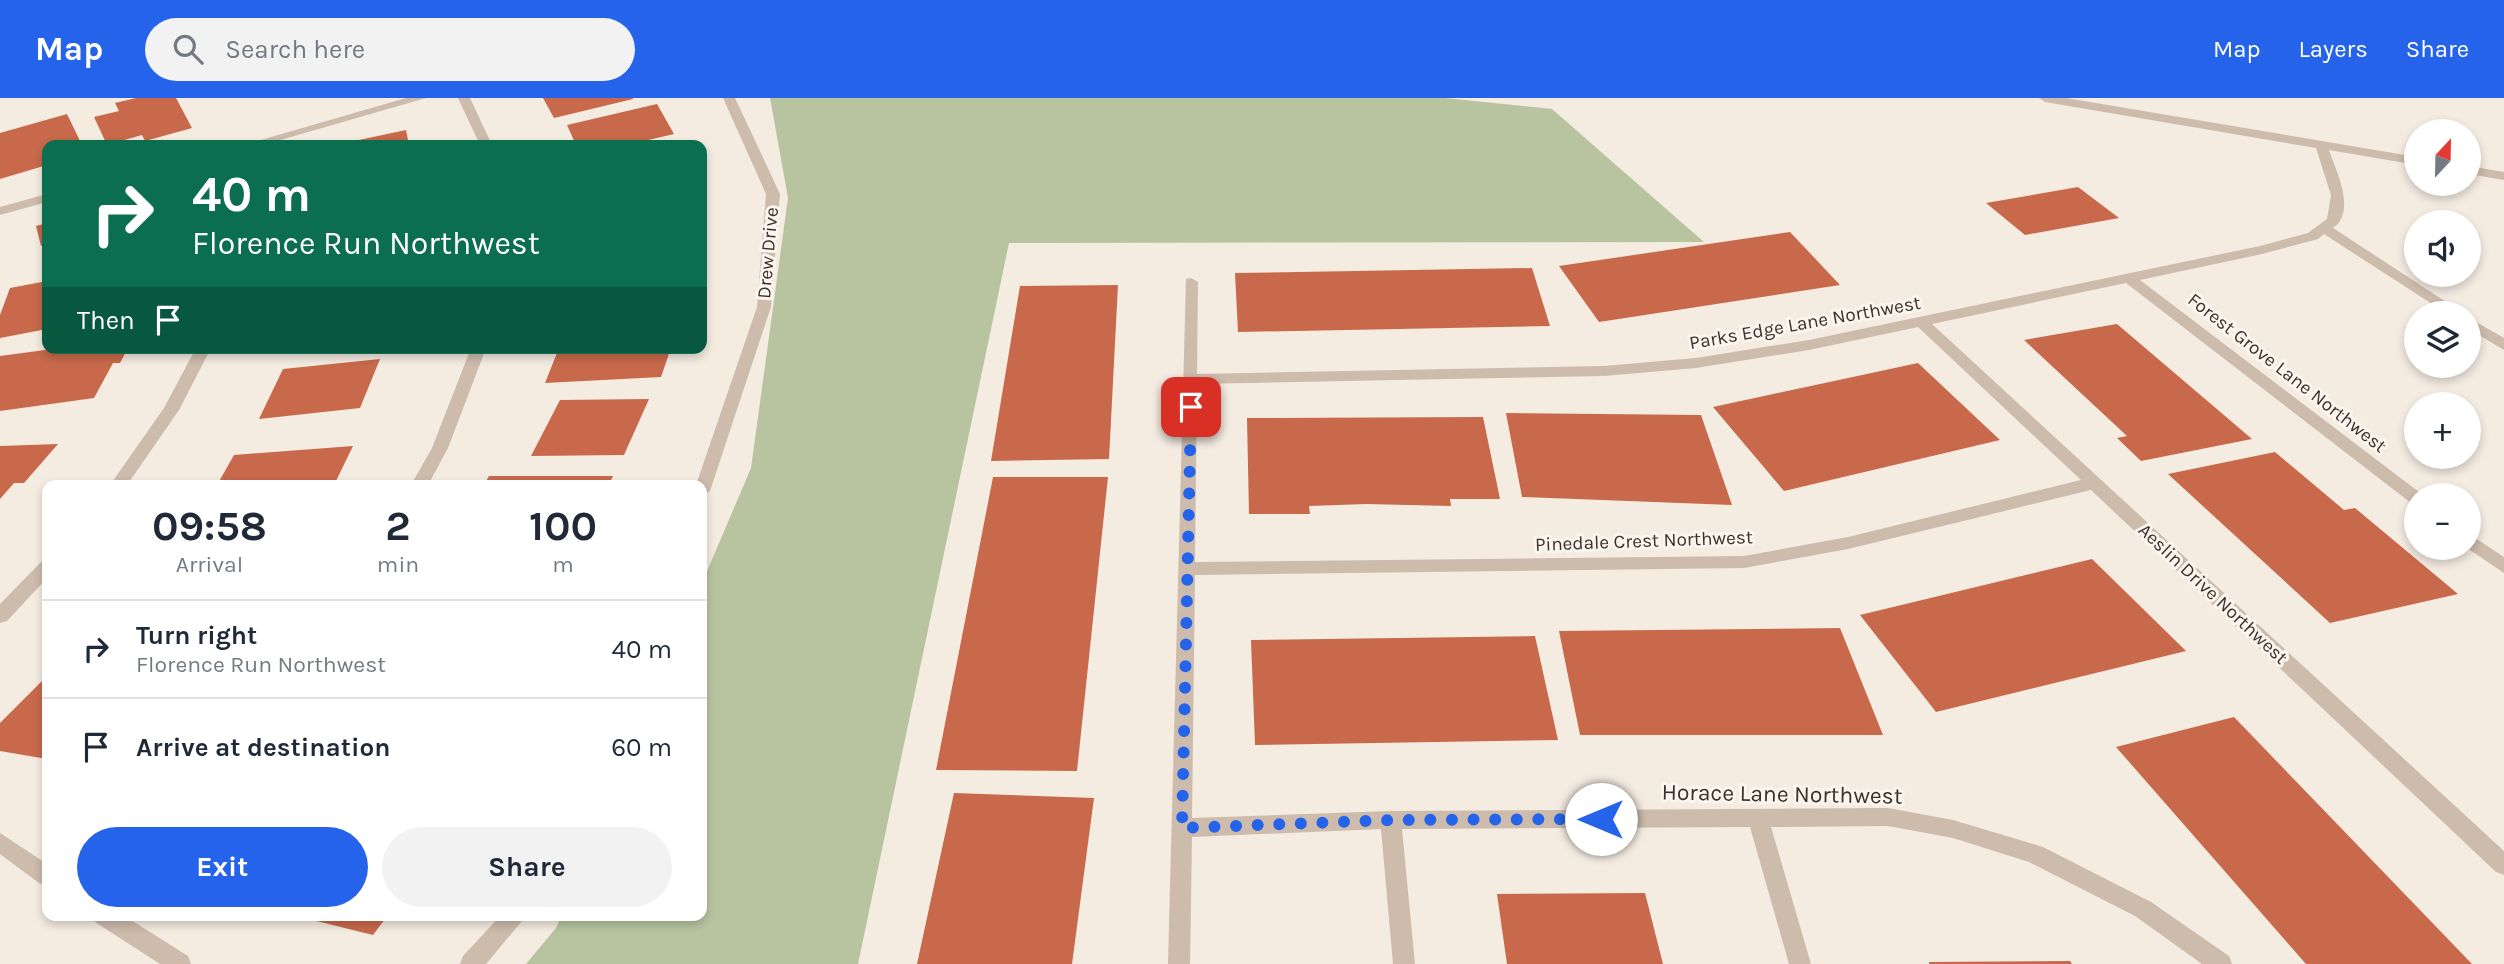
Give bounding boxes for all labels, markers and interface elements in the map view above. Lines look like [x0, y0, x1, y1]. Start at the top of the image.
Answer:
search box [145, 18, 635, 81]
text: Map [35, 30, 103, 68]
icon: search [169, 30, 207, 68]
text: Search here [225, 34, 365, 65]
text: Map [2213, 35, 2261, 63]
text: Layers [2299, 35, 2368, 63]
text: Share [2406, 35, 2469, 63]
north arrow [2404, 119, 2482, 196]
map controls [2404, 119, 2481, 560]
text: 40 m [192, 166, 311, 223]
icon: right [77, 168, 168, 259]
street label: Drew Drive [753, 206, 783, 300]
button: sound [2404, 210, 2481, 287]
text: Florence Run Northwest [192, 225, 540, 262]
street label: Forest Grove Lane Northwest [2183, 289, 2391, 457]
street label: Parks Edge Lane Northwest [1688, 292, 1922, 354]
icon: arrive [149, 301, 187, 339]
button: layers [2404, 301, 2481, 378]
text: Then [77, 305, 135, 336]
pin [1161, 377, 1221, 437]
icon: arrive [1172, 388, 1210, 426]
button: + [2404, 392, 2481, 469]
button: − [2404, 483, 2481, 560]
text: 09:58 [152, 501, 267, 551]
text: 2 [385, 501, 411, 551]
text: 100 [529, 501, 597, 551]
street label: Aeslin Drive Northwest [2134, 519, 2292, 669]
street label: Pinedale Crest Northwest [1535, 526, 1753, 556]
text: Arrival [176, 551, 243, 578]
text: min [377, 551, 419, 578]
text: m [552, 551, 574, 578]
text: Turn right [136, 620, 257, 651]
icon: right [77, 630, 115, 668]
text: 40 m [612, 634, 672, 665]
text: Florence Run Northwest [136, 651, 386, 678]
icon: arrive [77, 728, 115, 766]
text: Arrive at destination [136, 732, 390, 763]
text: 60 m [611, 732, 672, 763]
street label: Horace Lane Northwest [1661, 778, 1903, 810]
position arrow [1564, 782, 1638, 856]
button: Exit [77, 827, 368, 907]
button: Share [382, 827, 672, 907]

